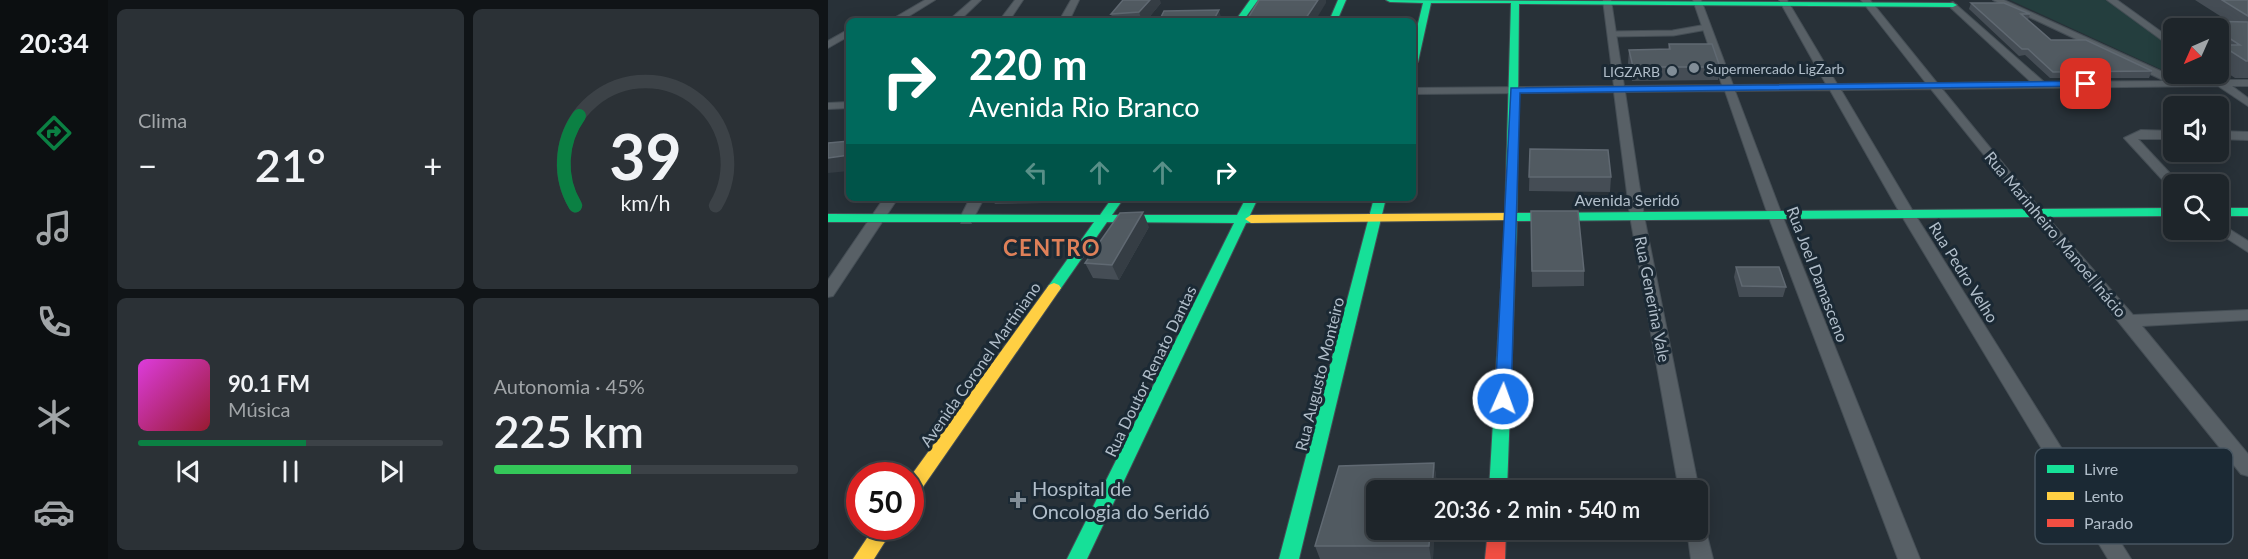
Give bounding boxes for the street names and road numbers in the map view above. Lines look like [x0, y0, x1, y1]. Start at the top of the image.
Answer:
street label: Rua Marinheiro Manoel Inácio [1981, 147, 2131, 321]
street label: Avenida Seridó [1574, 190, 1680, 209]
street label: Rua Joel Damasceno [1783, 203, 1853, 345]
street label: Rua Pedro Velho [1925, 218, 2003, 326]
street label: Rua Generina Vale [1631, 234, 1675, 364]
street label: Avenida Coronel Martiniano [916, 278, 1044, 450]
street label: Rua Doutor Renato Dantas [1100, 282, 1200, 460]
street label: Rua Augusto Monteiro [1291, 295, 1347, 453]

